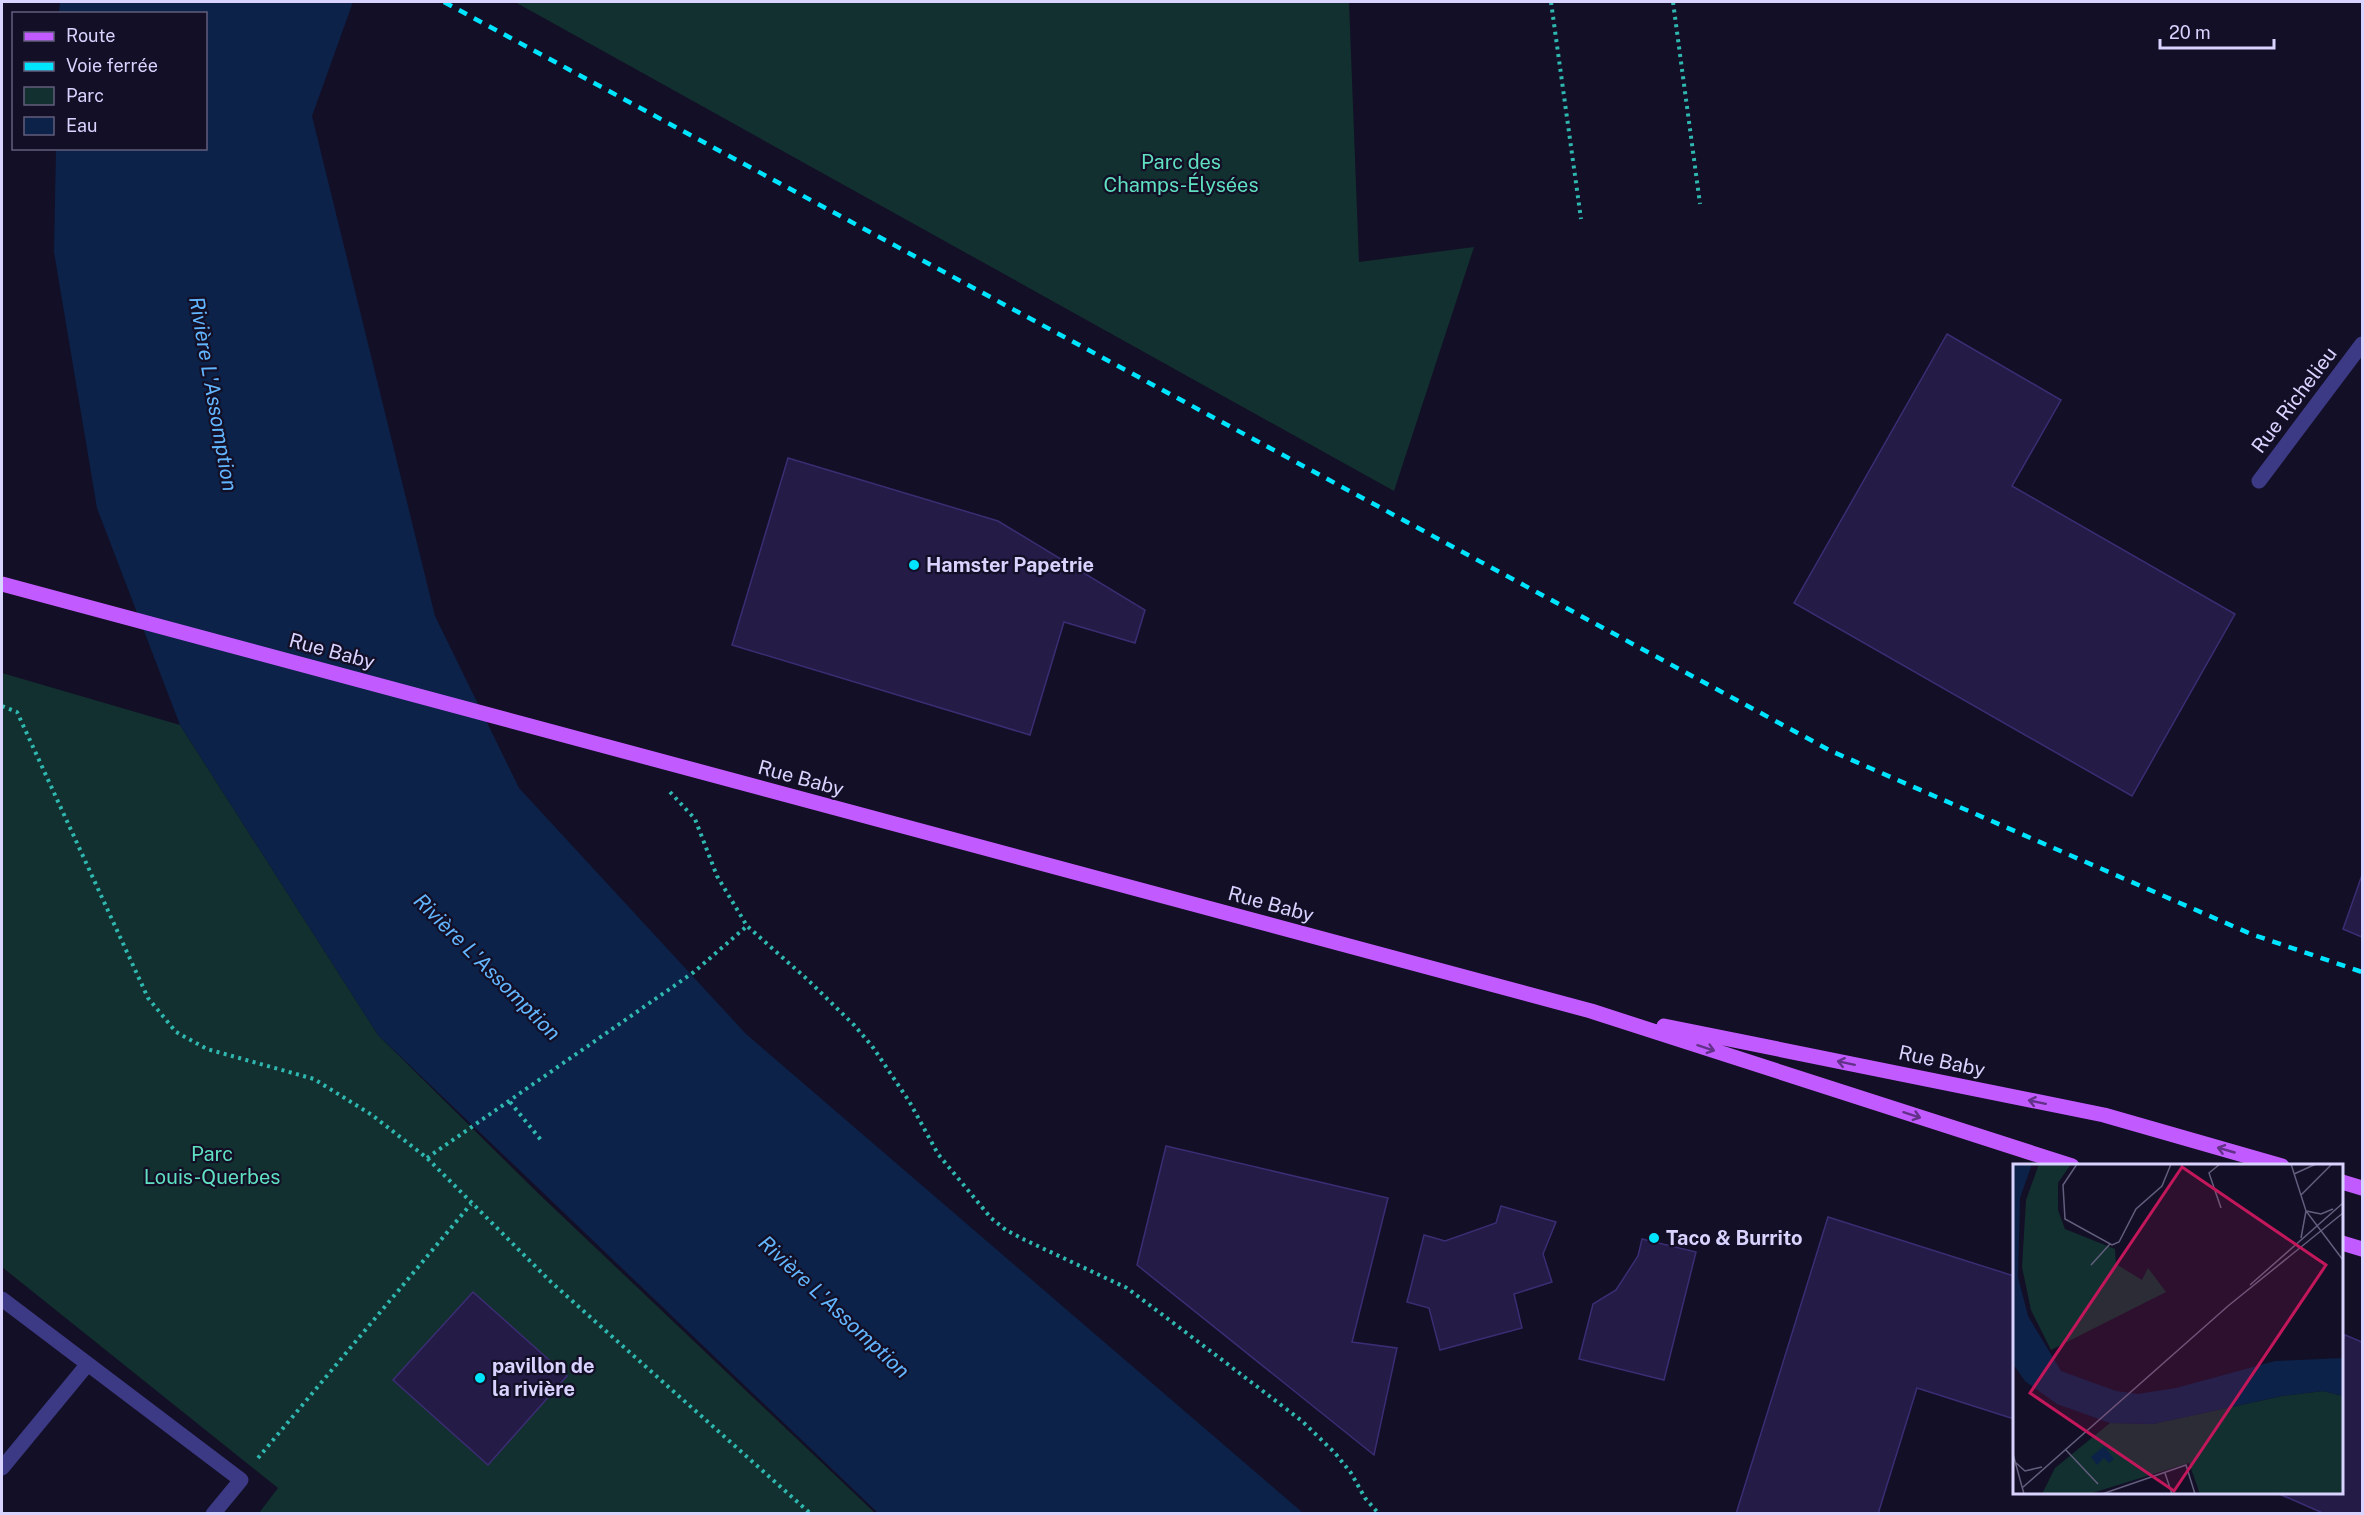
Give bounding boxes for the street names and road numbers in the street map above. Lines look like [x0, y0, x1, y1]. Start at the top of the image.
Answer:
street label: Rue Richelieu [2246, 342, 2342, 458]
street label: Rue Baby [286, 628, 378, 674]
street label: Rue Baby [755, 755, 847, 801]
street label: Rue Baby [1225, 881, 1317, 927]
street label: Rue Baby [1896, 1040, 1988, 1082]

